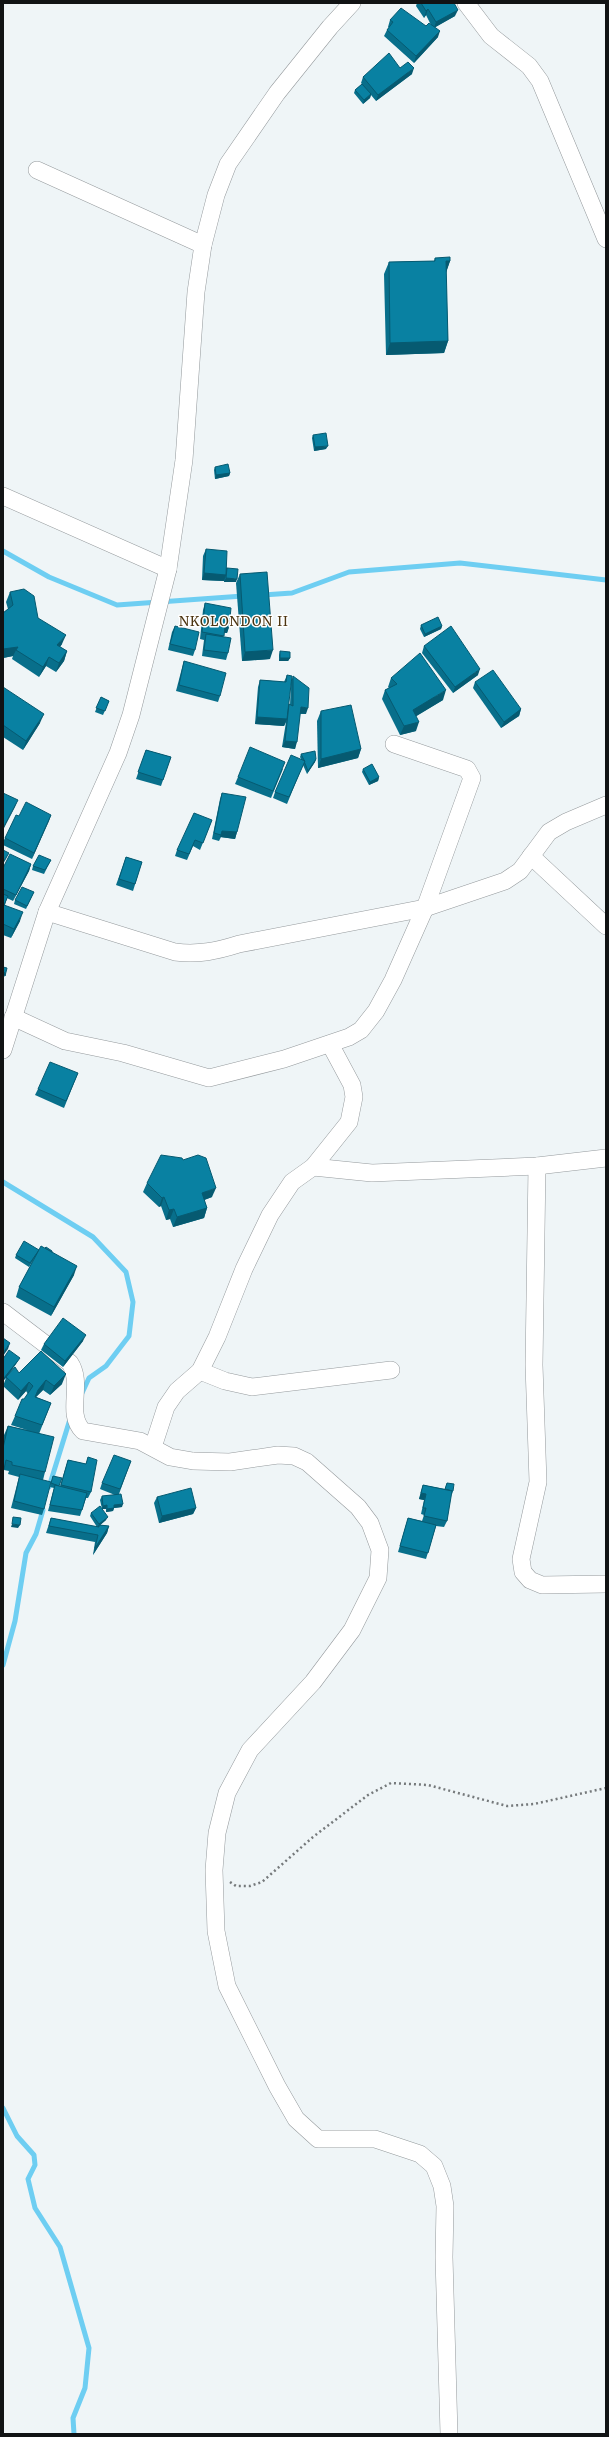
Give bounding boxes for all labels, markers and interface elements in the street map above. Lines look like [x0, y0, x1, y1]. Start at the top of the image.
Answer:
district label: NKOLONDON II [179, 613, 289, 630]

